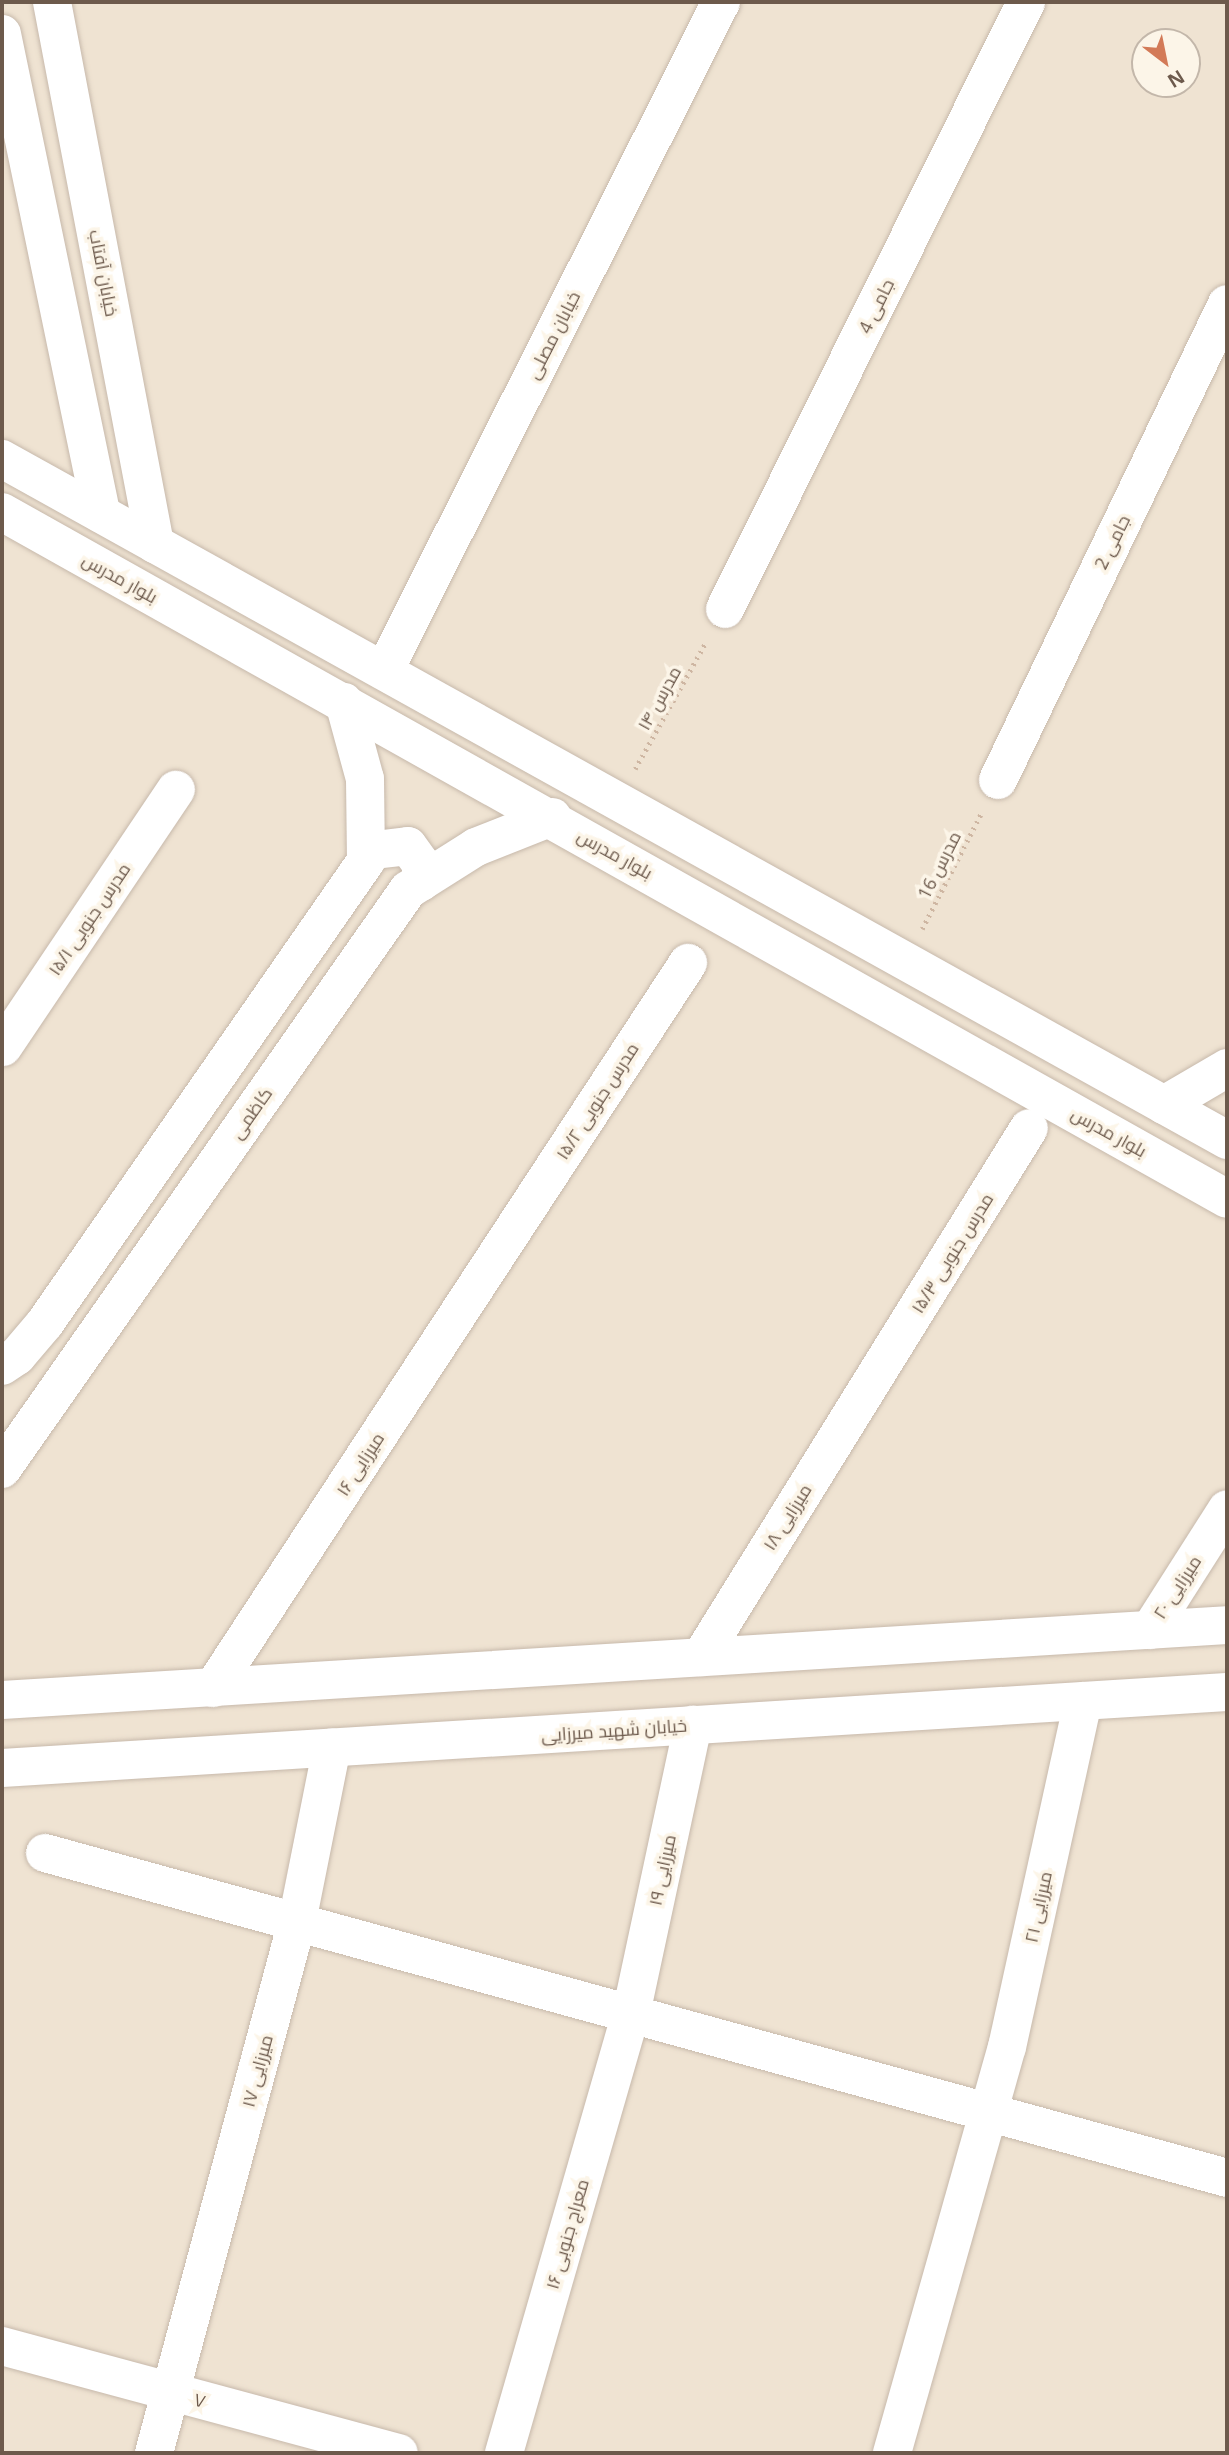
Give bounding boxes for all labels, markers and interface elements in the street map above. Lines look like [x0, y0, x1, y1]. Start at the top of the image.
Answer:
north arrow [1131, 28, 1201, 98]
text: N [1163, 64, 1190, 94]
street label: خیابان آفتاب [85, 228, 123, 318]
street label: جامی 4 [854, 275, 898, 337]
street label: خیابان مصلی [522, 287, 584, 383]
street label: جامی 2 [1090, 511, 1134, 573]
street label: بلوار مدرس [79, 549, 161, 607]
street label: مدرس ۱۴ [633, 662, 685, 734]
street label: بلوار مدرس [574, 825, 656, 883]
street label: مدرس 16 [913, 828, 965, 902]
street label: مدرس جنوبی ۱۵/۱ [43, 859, 135, 979]
street label: مدرس جنوبی ۱۵/۲ [551, 1039, 643, 1163]
street label: کاظمی [226, 1083, 276, 1143]
street label: بلوار مدرس [1068, 1103, 1150, 1161]
street label: مدرس جنوبی ۱۵/۳ [906, 1189, 998, 1317]
street label: میرزایی ۱۶ [332, 1428, 388, 1500]
street label: میرزایی ۱۸ [758, 1480, 816, 1554]
street label: میرزایی ۲۰ [1149, 1551, 1205, 1623]
street label: خیابان شهید میرزایی [540, 1714, 688, 1746]
street label: میرزایی ۱۹ [644, 1832, 680, 1908]
street label: میرزایی ۲۱ [1020, 1869, 1056, 1945]
street label: میرزایی ۱۷ [237, 2032, 277, 2110]
street label: معراج جنوبی ۱۶ [541, 2176, 593, 2292]
street label: ۷ [192, 2388, 208, 2412]

